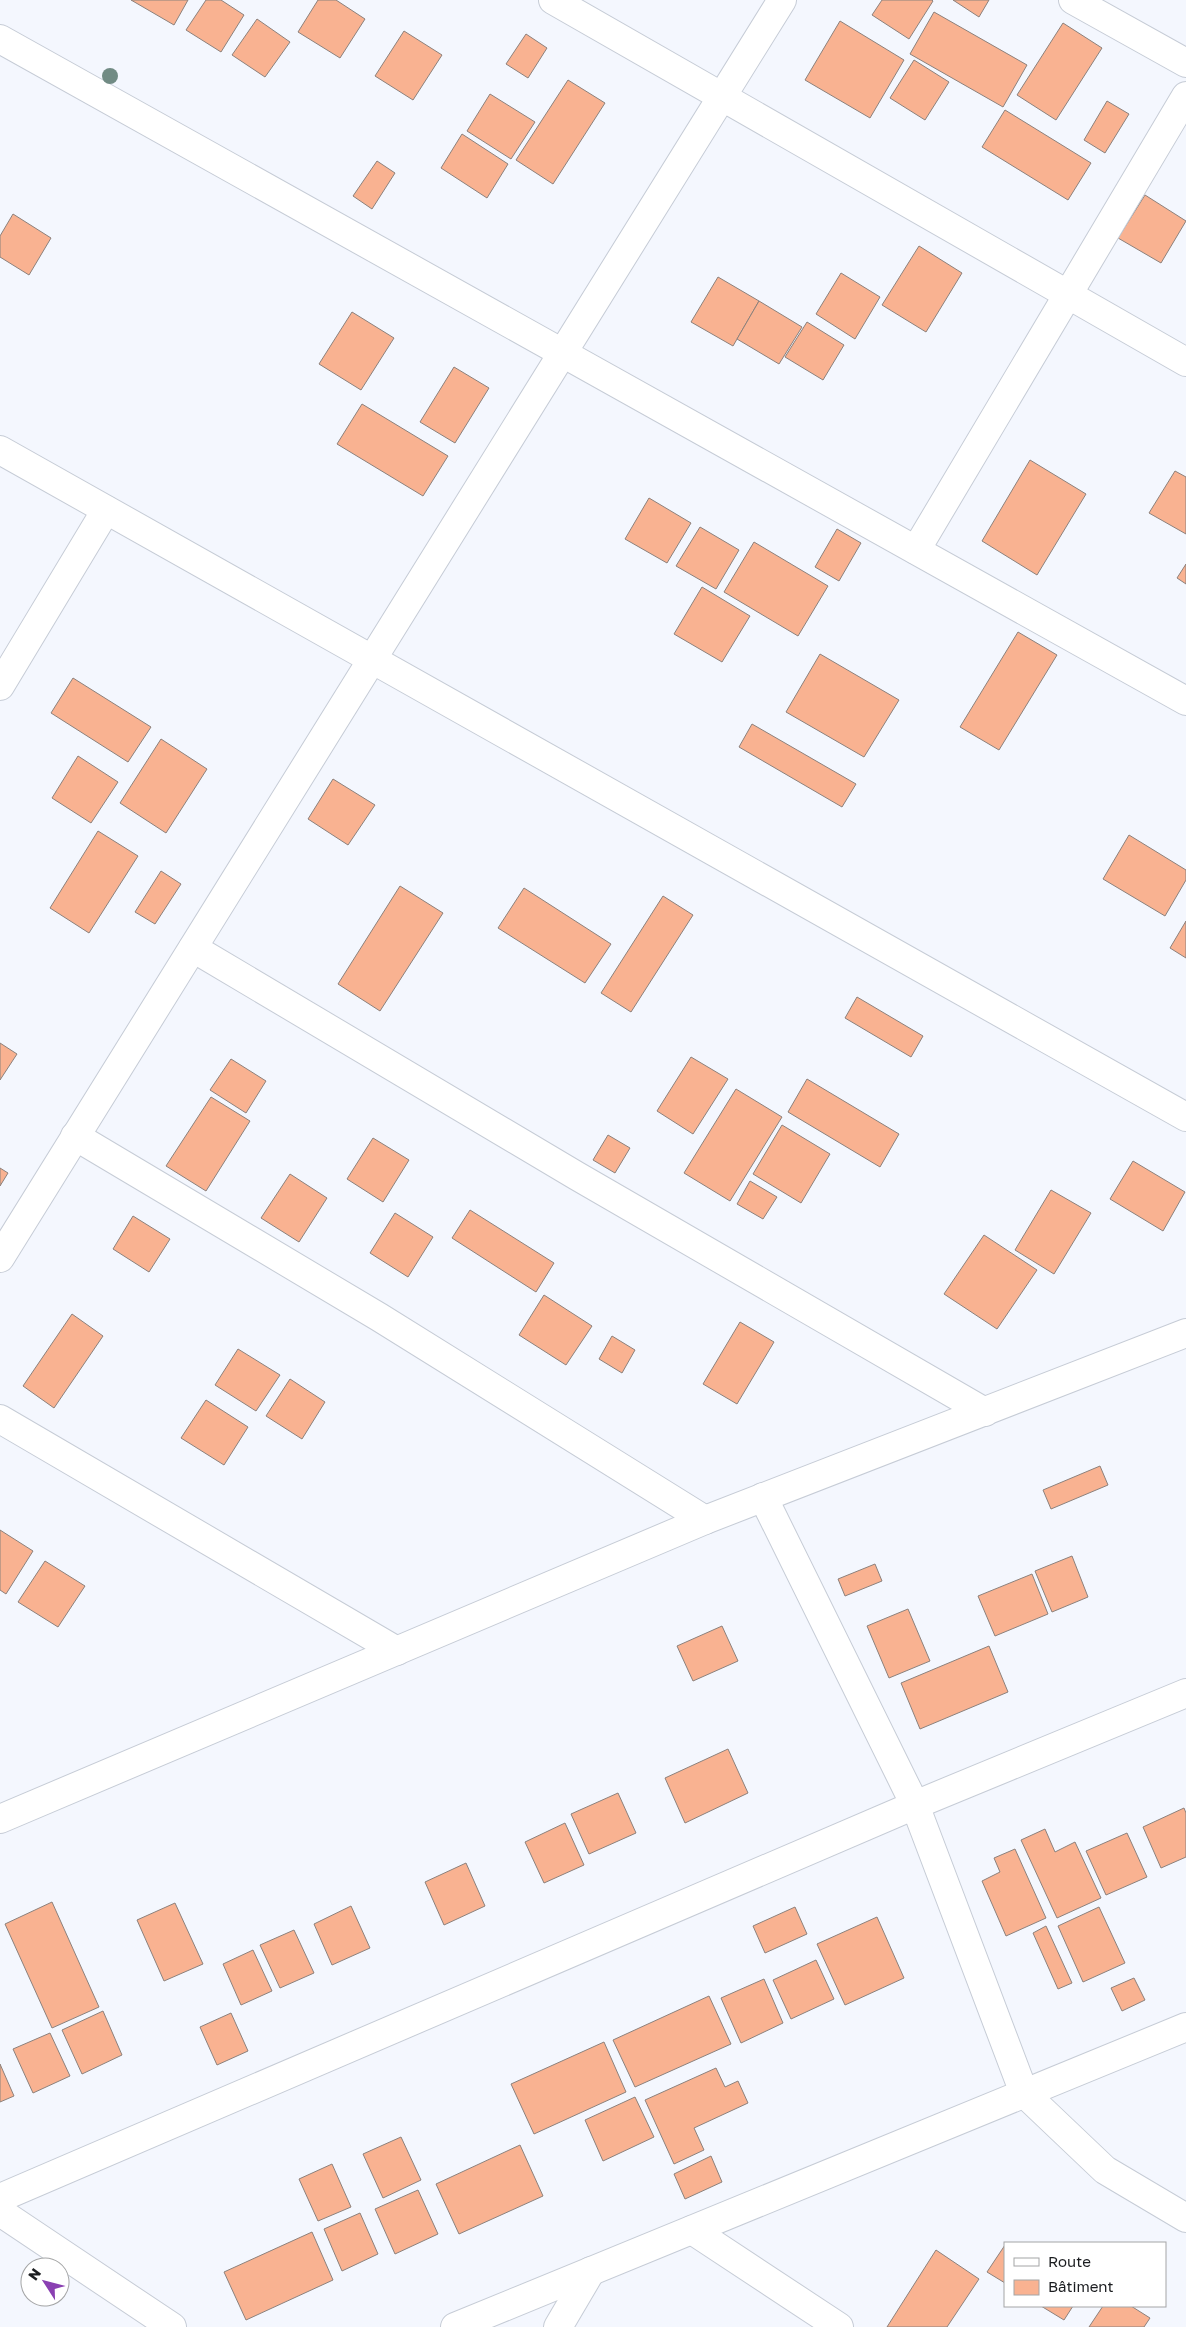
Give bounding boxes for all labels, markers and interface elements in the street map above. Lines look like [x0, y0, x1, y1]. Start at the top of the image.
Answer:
legend [1004, 2242, 1166, 2307]
text: Route [1048, 2252, 1091, 2270]
north arrow [20, 2257, 70, 2307]
text: N [24, 2265, 44, 2283]
text: Bâtiment [1048, 2277, 1113, 2295]

